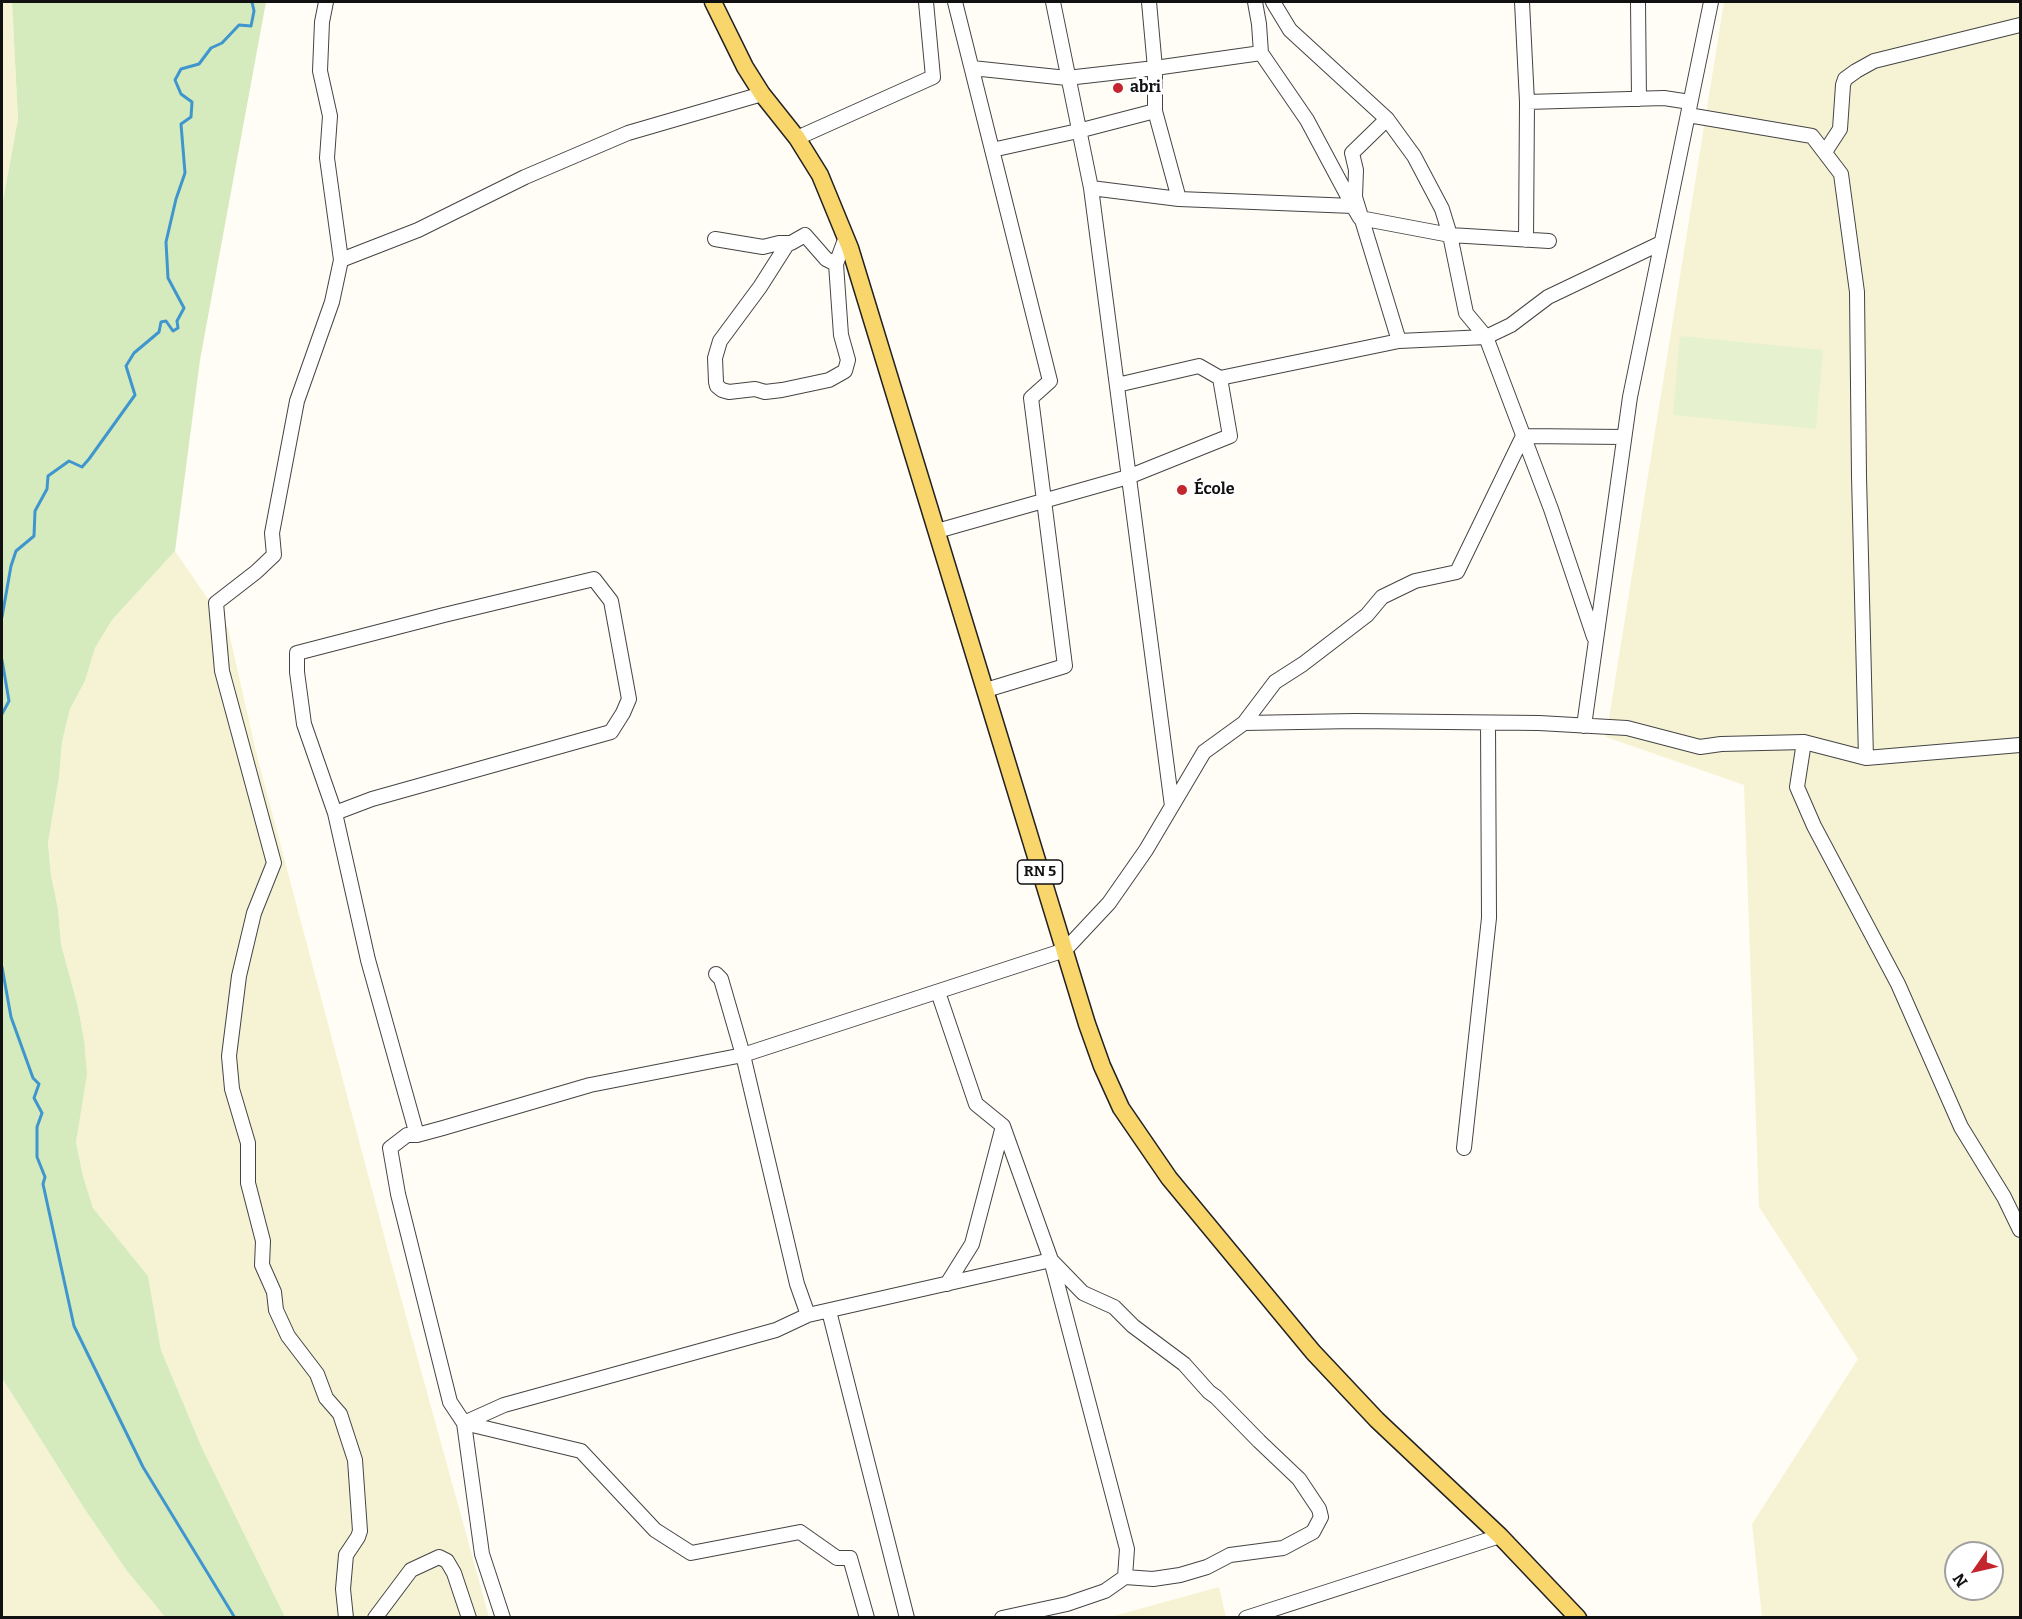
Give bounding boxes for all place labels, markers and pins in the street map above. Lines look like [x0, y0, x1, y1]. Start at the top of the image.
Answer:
place label: abri [1130, 78, 1161, 98]
marker: abri [1111, 81, 1125, 95]
place label: École [1194, 480, 1234, 500]
marker: École [1175, 483, 1189, 497]

